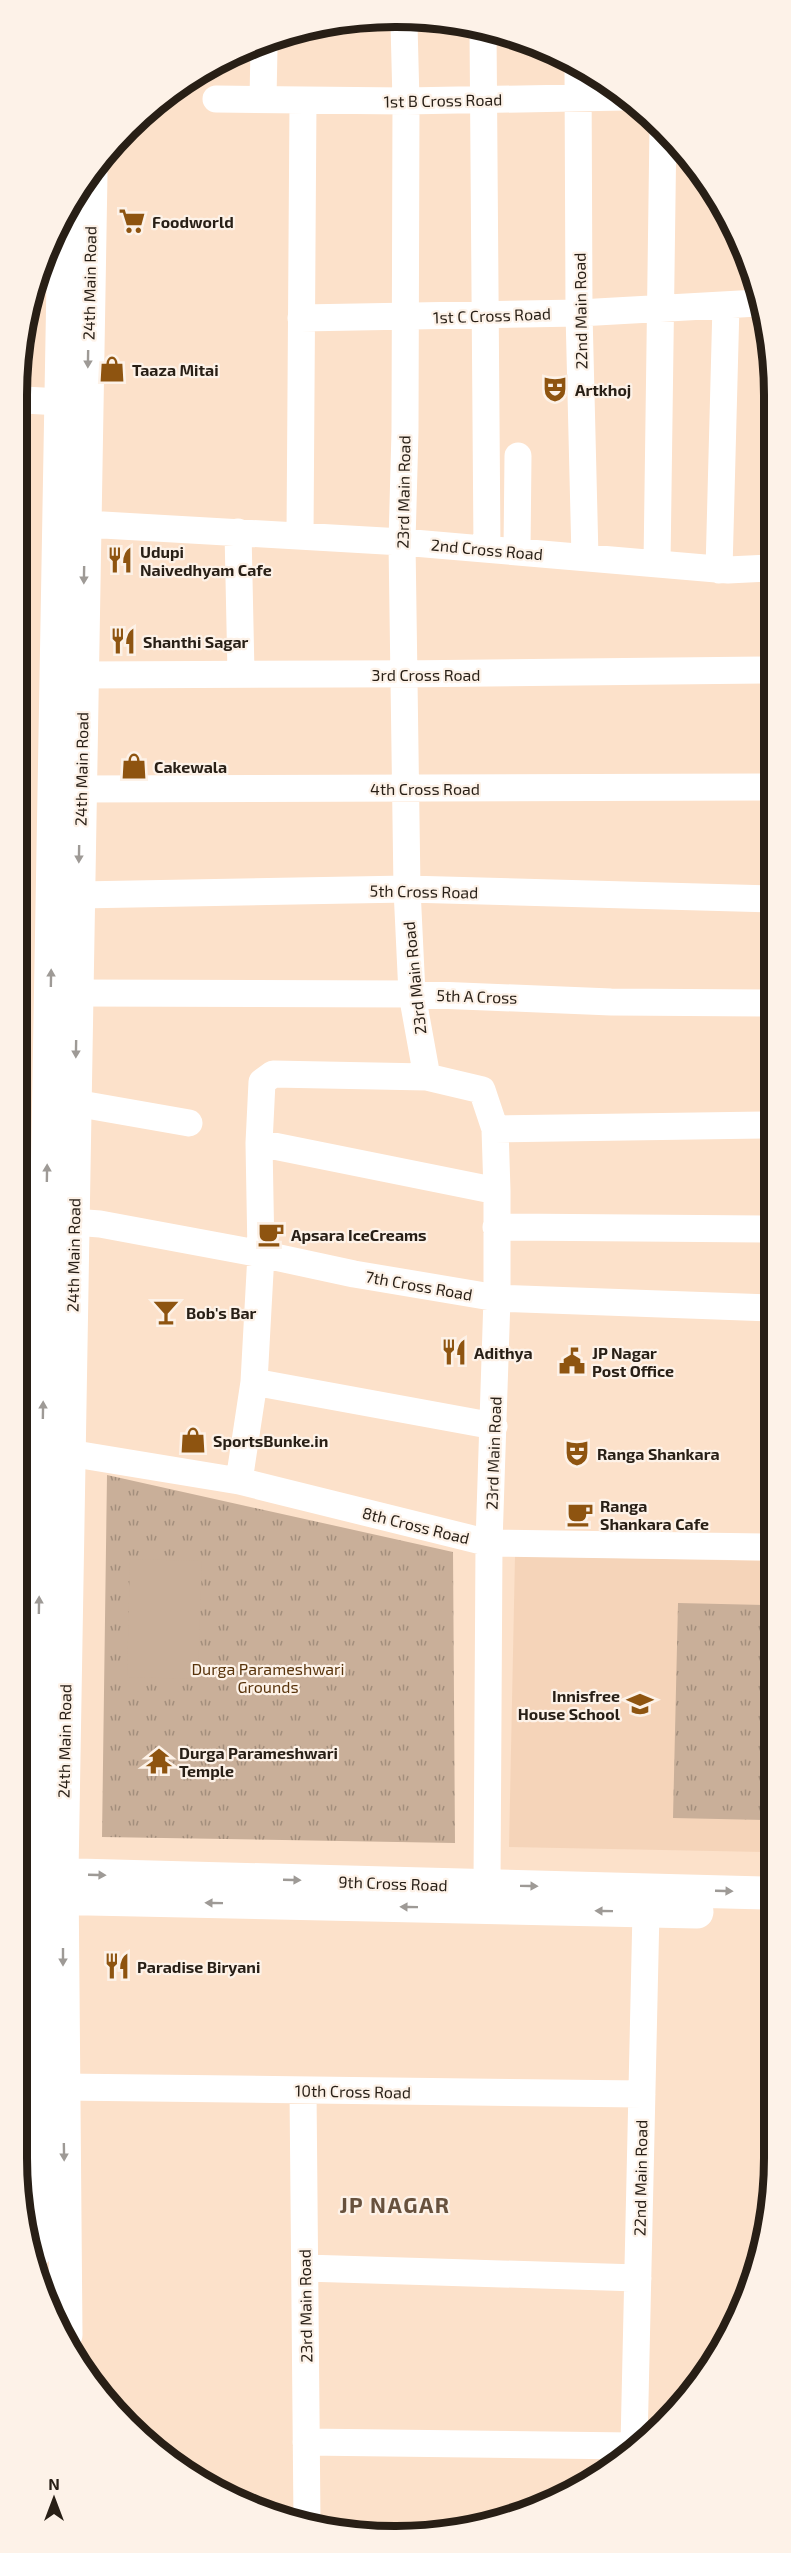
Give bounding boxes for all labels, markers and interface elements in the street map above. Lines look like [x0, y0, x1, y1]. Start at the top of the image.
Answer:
street label: 1st B Cross Road [383, 89, 503, 111]
supermarket icon: Foodworld [117, 206, 147, 236]
place label: Foodworld [152, 212, 234, 231]
street label: 24th Main Road [79, 226, 99, 340]
street label: 22nd Main Road [569, 253, 591, 369]
street label: 1st C Cross Road [433, 303, 551, 327]
one-way arrow [83, 349, 92, 368]
shop icon: Taaza Mitai [97, 354, 127, 384]
place label: Taaza Mitai [132, 360, 219, 379]
theatre icon: Artkhoj [540, 374, 570, 404]
place label: Artkhoj [575, 380, 631, 399]
street label: 23rd Main Road [393, 435, 413, 549]
street label: 2nd Cross Road [430, 535, 544, 563]
place label: Udupi Naivedhyam Cafe [140, 542, 272, 580]
restaurant icon: Udupi Naivedhyam Cafe [105, 545, 135, 575]
one-way arrow [79, 565, 89, 584]
restaurant icon: Shanthi Sagar [108, 626, 138, 656]
place label: Shanthi Sagar [143, 632, 249, 651]
street label: 3rd Cross Road [372, 665, 480, 684]
street label: 24th Main Road [71, 712, 91, 826]
shop icon: Cakewala [119, 751, 149, 781]
place label: Cakewala [154, 757, 227, 776]
street label: 4th Cross Road [370, 779, 480, 798]
one-way arrow [75, 844, 84, 863]
street label: 5th Cross Road [370, 881, 478, 901]
street label: 23rd Main Road [399, 921, 429, 1035]
one-way arrow [46, 969, 56, 988]
street label: 5th A Cross [436, 985, 518, 1007]
one-way arrow [71, 1039, 81, 1058]
one-way arrow [42, 1164, 52, 1183]
street label: 24th Main Road [63, 1198, 83, 1312]
cafe icon: Apsara IceCreams [256, 1219, 286, 1249]
place label: Apsara IceCreams [291, 1225, 427, 1244]
street label: 7th Cross Road [364, 1266, 474, 1304]
bar icon: Bob's Bar [151, 1297, 181, 1327]
place label: Bob's Bar [186, 1303, 257, 1322]
restaurant icon: Adithya [439, 1337, 469, 1367]
place label: Adithya [474, 1343, 533, 1363]
place label: JP Nagar Post Office [592, 1343, 674, 1380]
public building icon: JP Nagar Post Office [557, 1346, 587, 1376]
street label: 23rd Main Road [482, 1396, 504, 1510]
one-way arrow [38, 1401, 48, 1420]
shop icon: SportsBunke.in [178, 1425, 208, 1455]
place label: SportsBunke.in [213, 1431, 328, 1450]
theatre icon: Ranga Shankara [562, 1438, 592, 1468]
place label: Ranga Shankara [597, 1444, 720, 1463]
place label: Ranga Shankara Cafe [600, 1496, 709, 1533]
cafe icon: Ranga Shankara Cafe [565, 1499, 595, 1529]
street label: 8th Cross Road [360, 1503, 472, 1547]
one-way arrow [35, 1596, 44, 1615]
park label: Durga Parameshwari Grounds [192, 1659, 345, 1696]
street label: 24th Main Road [54, 1684, 74, 1798]
place label: Innisfree House School [518, 1686, 621, 1723]
school or university icon: Innisfree House School [625, 1689, 655, 1719]
place label: Durga Parameshwari Temple [179, 1743, 338, 1780]
temple icon: Durga Parameshwari Temple [144, 1746, 174, 1776]
one-way arrow [88, 1870, 107, 1879]
street label: 9th Cross Road [338, 1872, 448, 1894]
one-way arrow [283, 1875, 302, 1885]
one-way arrow [519, 1881, 538, 1891]
one-way arrow [714, 1886, 733, 1896]
one-way arrow [205, 1898, 224, 1907]
one-way arrow [400, 1903, 419, 1912]
one-way arrow [595, 1906, 614, 1915]
one-way arrow [58, 1948, 68, 1967]
restaurant icon: Paradise Biryani [102, 1951, 132, 1981]
place label: Paradise Biryani [137, 1957, 260, 1977]
street label: 10th Cross Road [295, 2080, 411, 2102]
street label: 22nd Main Road [629, 2120, 651, 2236]
one-way arrow [59, 2143, 69, 2162]
district label: JP NAGAR [339, 2191, 451, 2217]
street label: 23rd Main Road [295, 2249, 315, 2363]
north arrow [24, 2469, 84, 2529]
text: N [48, 2474, 60, 2493]

